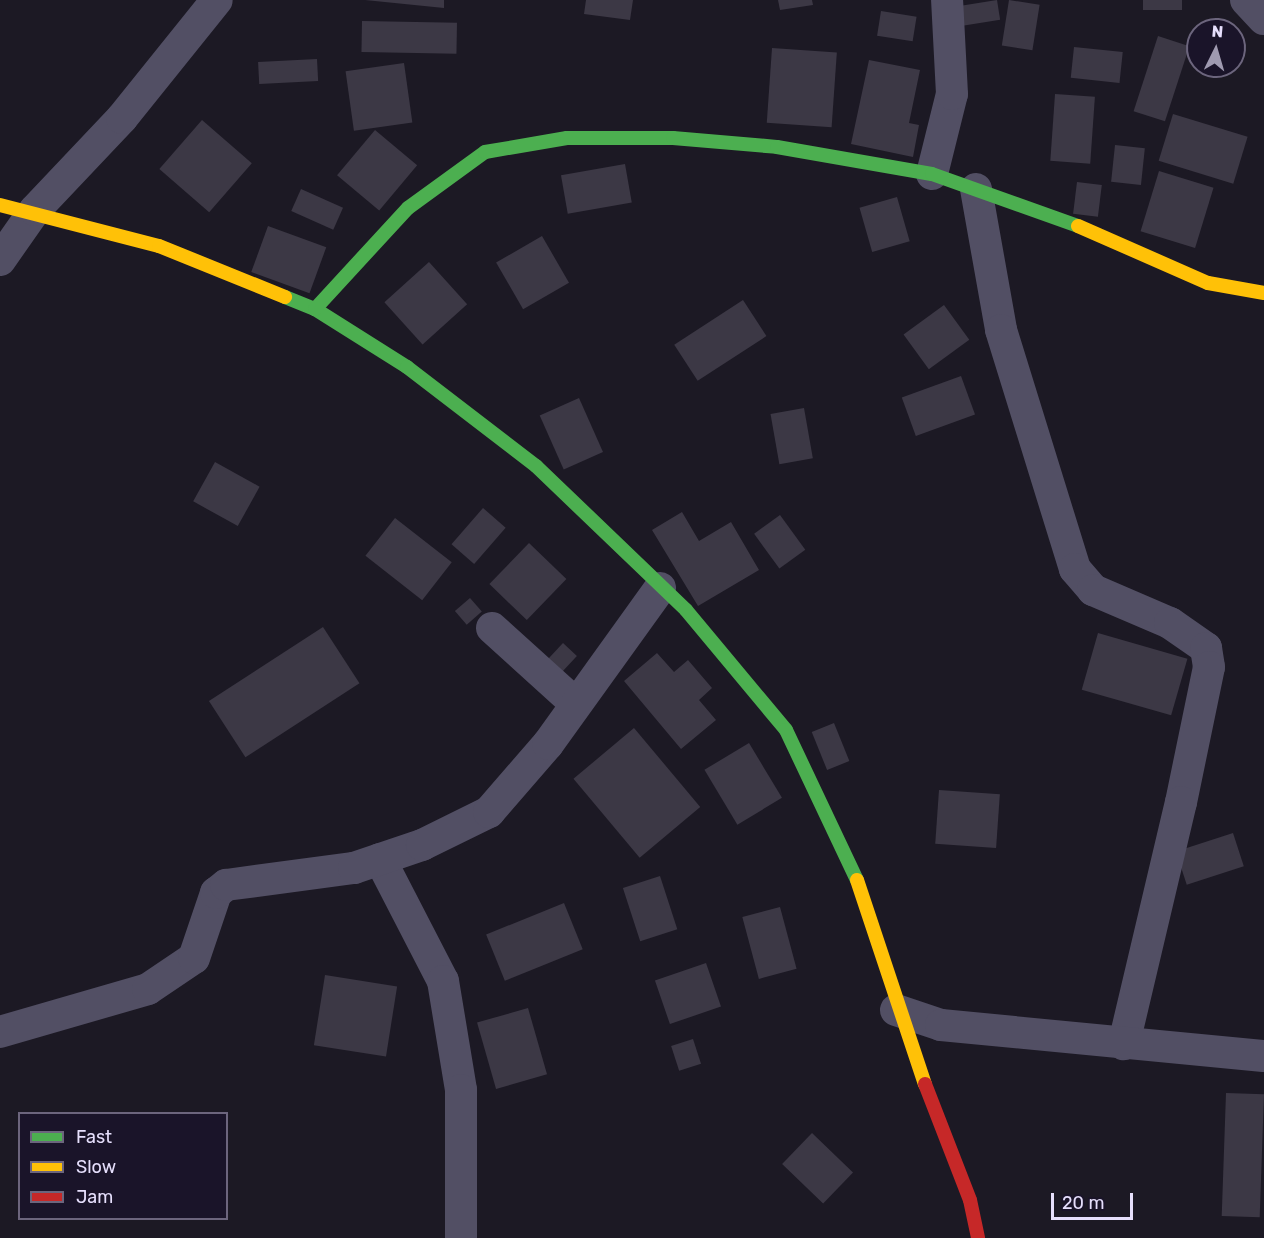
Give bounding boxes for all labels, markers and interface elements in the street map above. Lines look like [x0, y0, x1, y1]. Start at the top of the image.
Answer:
north arrow [1186, 18, 1246, 78]
text: N [1211, 22, 1224, 42]
legend [18, 1112, 228, 1220]
text: Fast [76, 1126, 112, 1148]
text: Slow [76, 1156, 116, 1178]
scale bar [1054, 1181, 1136, 1219]
text: Jam [76, 1186, 113, 1208]
text: 20 m [1062, 1192, 1104, 1214]

